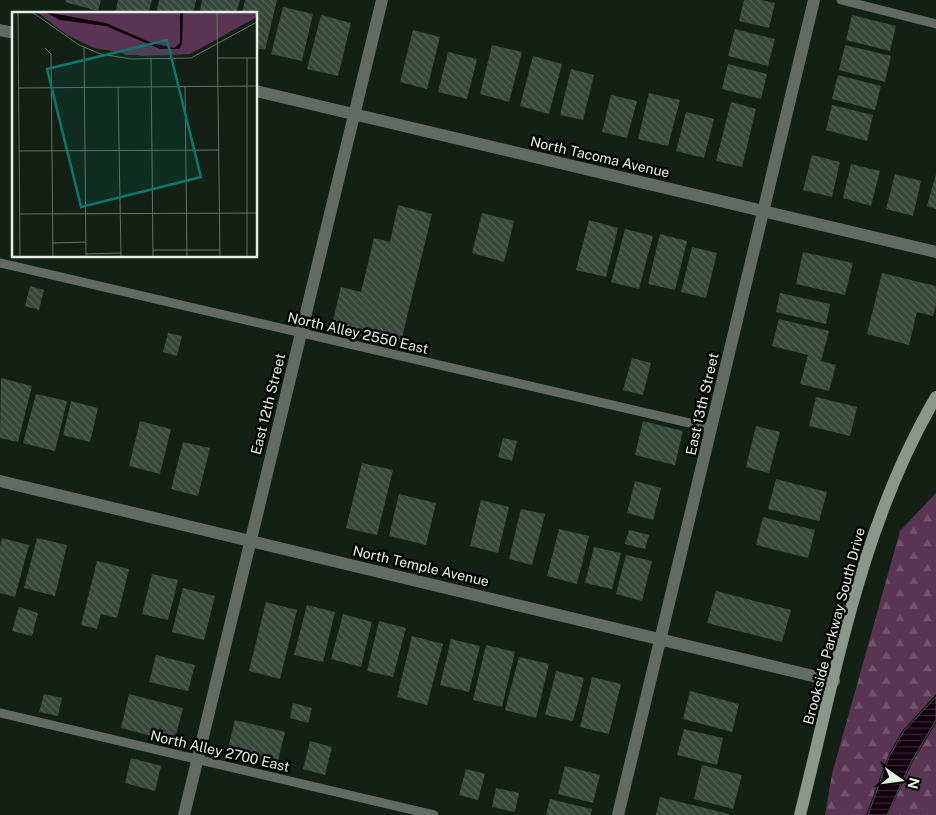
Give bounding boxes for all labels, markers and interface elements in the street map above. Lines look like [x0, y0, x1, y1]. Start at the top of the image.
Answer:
inset map [12, 12, 258, 258]
street label: North Tacoma Avenue [529, 133, 671, 181]
street label: North Alley 2550 East [286, 309, 430, 357]
street label: East 13th Street [682, 351, 722, 457]
street label: East 12th Street [248, 352, 288, 456]
street label: Brookside Parkway South Drive [800, 526, 868, 726]
street label: North Temple Avenue [351, 543, 491, 589]
street label: North Alley 2700 East [149, 727, 291, 775]
north arrow [876, 755, 926, 805]
text: N [905, 776, 923, 790]

